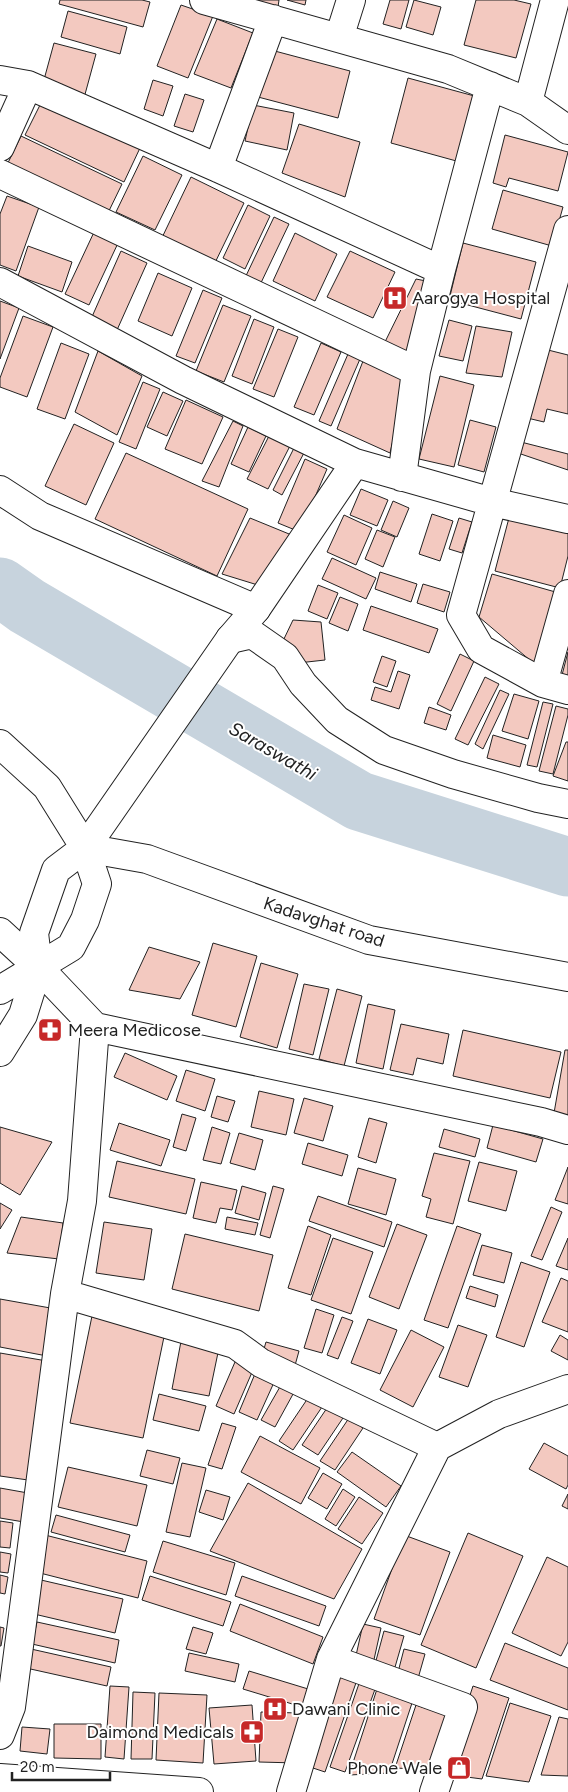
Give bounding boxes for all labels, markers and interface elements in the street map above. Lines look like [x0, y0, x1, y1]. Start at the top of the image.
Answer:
hospital icon: Aarogya Hospital [382, 285, 408, 311]
place label: Aarogya Hospital [412, 287, 550, 309]
water label: Saraswathi [225, 717, 322, 786]
street label: Kadavghat road [261, 892, 387, 952]
pharmacy icon: Meera Medicose [37, 1017, 63, 1043]
place label: Meera Medicose [68, 1019, 201, 1041]
hospital icon: Dawani Clinic [262, 1696, 288, 1722]
place label: Dawani Clinic [292, 1698, 401, 1720]
pharmacy icon: Daimond Medicals [239, 1719, 265, 1745]
place label: Daimond Medicals [86, 1721, 234, 1743]
scale bar [12, 1750, 110, 1782]
shop icon: Phone Wale [446, 1755, 472, 1781]
place label: Phone Wale [347, 1757, 442, 1779]
text: 20 m [20, 1758, 54, 1776]

